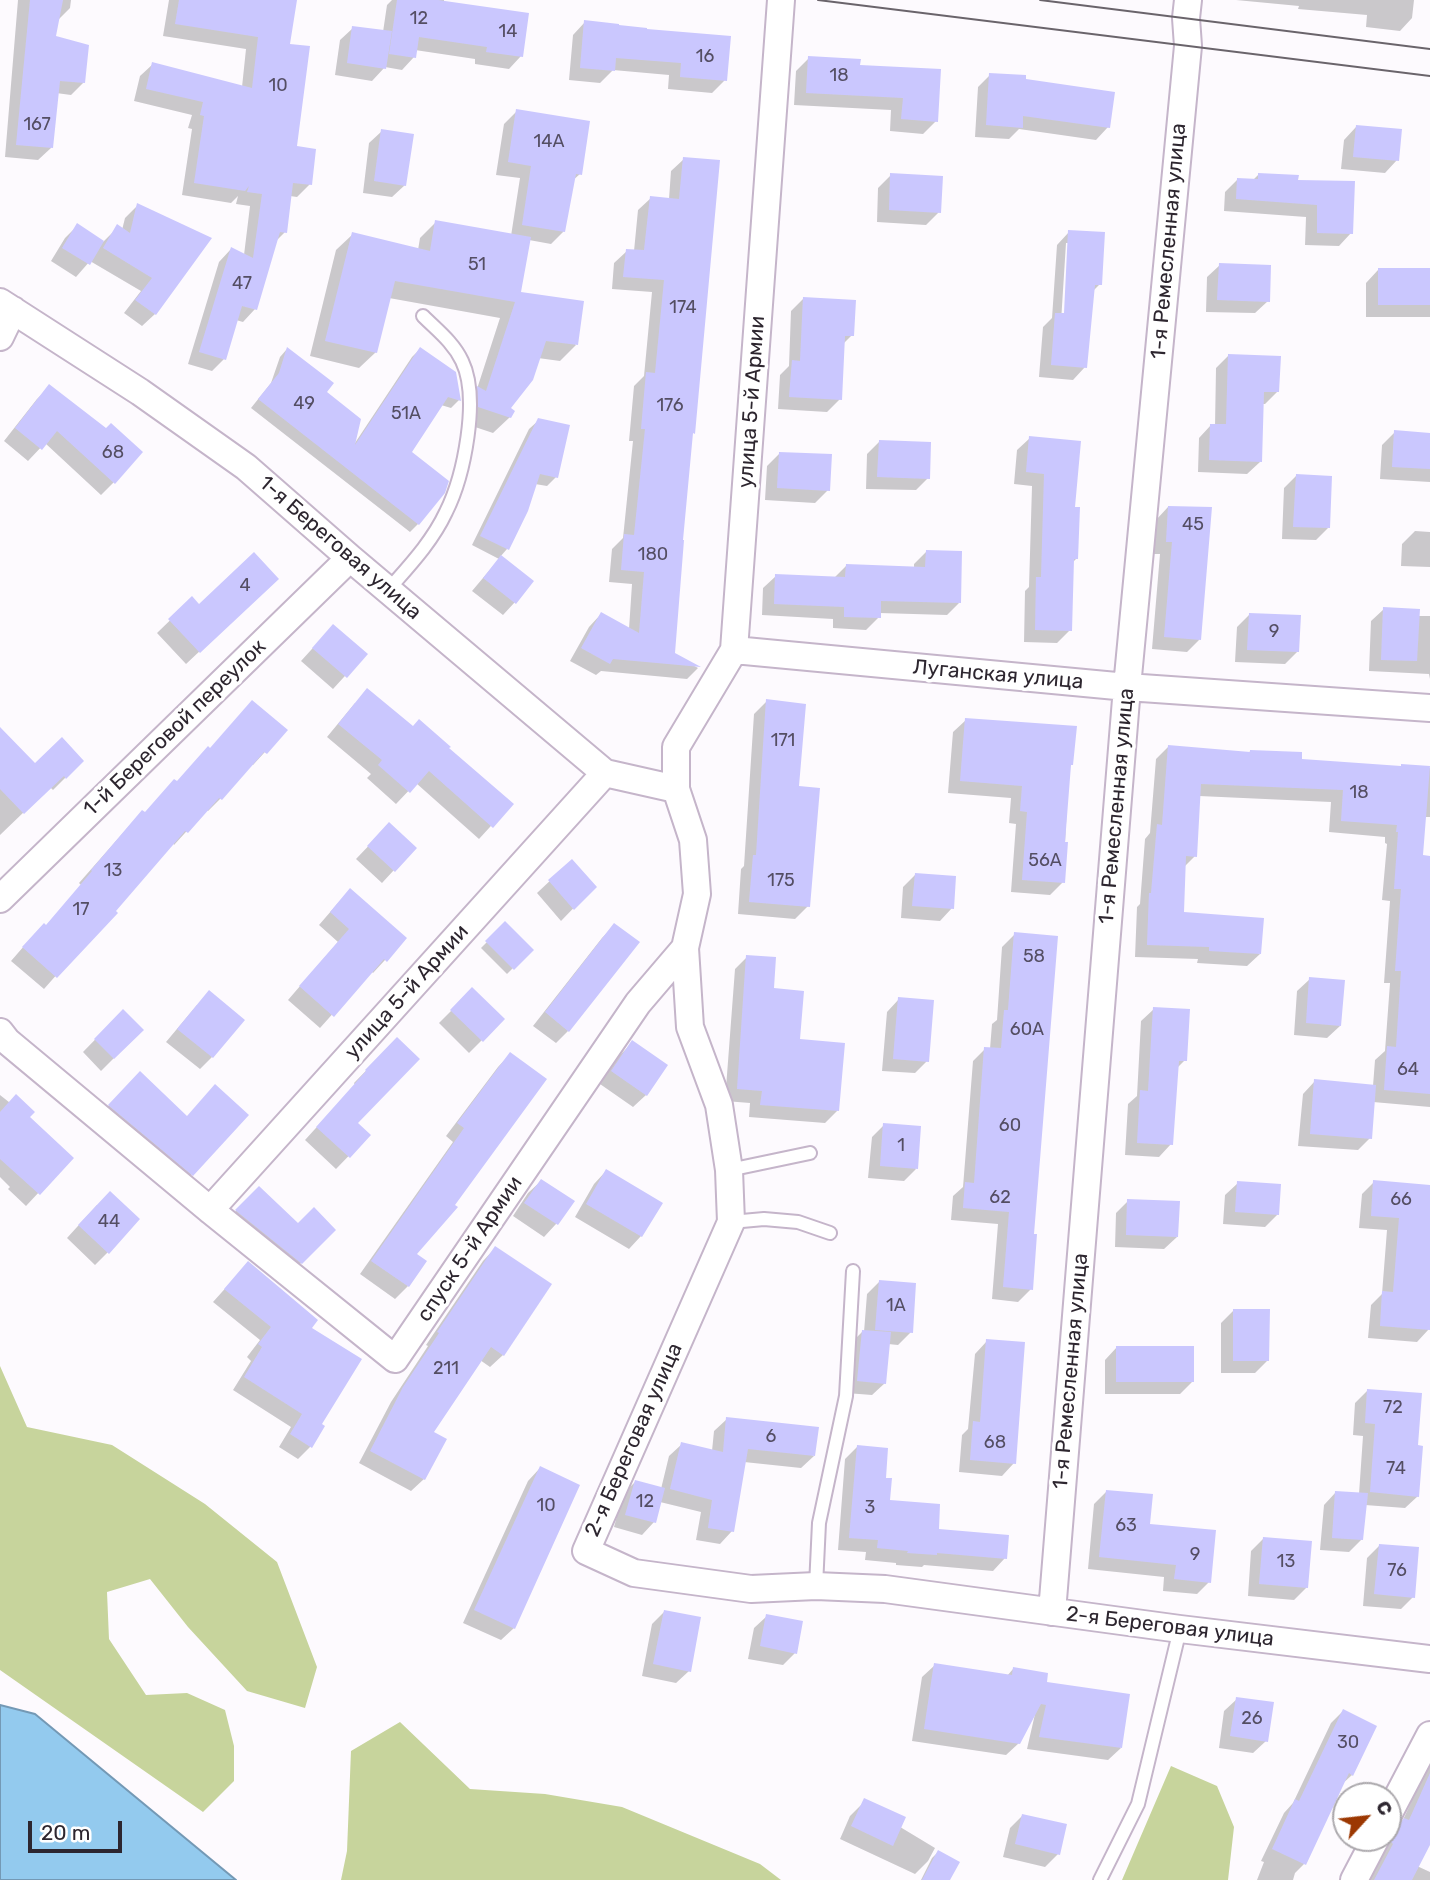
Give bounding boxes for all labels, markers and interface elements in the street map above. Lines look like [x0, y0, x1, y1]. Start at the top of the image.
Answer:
house number: 12 [410, 8, 428, 30]
house number: 14 [499, 21, 517, 43]
house number: 16 [696, 46, 714, 68]
house number: 18 [829, 65, 849, 87]
house number: 10 [268, 75, 288, 97]
house number: 167 [23, 114, 51, 136]
street label: 1-я Ремесленная улица [1146, 122, 1192, 360]
house number: 14А [534, 131, 564, 153]
house number: 51 [468, 254, 486, 276]
house number: 47 [232, 273, 252, 295]
house number: 174 [669, 297, 697, 319]
street label: улица 5-й Армии [733, 315, 771, 489]
house number: 49 [293, 393, 315, 415]
house number: 176 [656, 395, 684, 417]
house number: 51А [391, 403, 421, 425]
house number: 68 [102, 442, 124, 464]
street label: 1-я Береговая улица [254, 471, 426, 625]
house number: 45 [1182, 514, 1204, 536]
house number: 180 [638, 544, 668, 566]
house number: 4 [239, 575, 251, 597]
house number: 9 [1269, 621, 1279, 643]
street label: 1-й Береговой переулок [79, 634, 271, 822]
street label: Луганская улица [912, 655, 1084, 695]
street label: 1-я Ремесленная улица [1094, 687, 1140, 925]
house number: 171 [771, 730, 795, 752]
house number: 18 [1349, 782, 1369, 804]
house number: 56А [1028, 850, 1062, 872]
house number: 13 [104, 860, 122, 882]
house number: 175 [767, 870, 795, 892]
house number: 17 [73, 899, 89, 921]
street label: улица 5-й Армии [340, 919, 474, 1065]
house number: 58 [1023, 946, 1045, 968]
house number: 60А [1010, 1019, 1044, 1041]
house number: 64 [1397, 1059, 1419, 1081]
house number: 60 [999, 1115, 1021, 1137]
house number: 1 [897, 1135, 905, 1157]
street label: спуск 5-й Армии [412, 1171, 528, 1327]
house number: 62 [989, 1187, 1011, 1209]
house number: 66 [1390, 1189, 1412, 1211]
house number: 44 [98, 1211, 120, 1233]
street label: 1-я Ремесленная улица [1048, 1252, 1094, 1490]
house number: 1А [886, 1295, 906, 1317]
street label: 2-я Береговая улица [580, 1339, 688, 1541]
house number: 211 [433, 1358, 459, 1380]
house number: 72 [1383, 1397, 1403, 1419]
house number: 6 [766, 1426, 776, 1448]
house number: 68 [984, 1432, 1006, 1454]
house number: 74 [1386, 1458, 1406, 1480]
house number: 12 [636, 1491, 654, 1513]
house number: 10 [536, 1495, 556, 1517]
house number: 3 [865, 1497, 875, 1519]
house number: 63 [1115, 1515, 1137, 1537]
house number: 9 [1190, 1544, 1200, 1566]
house number: 13 [1277, 1551, 1295, 1573]
house number: 76 [1387, 1560, 1407, 1582]
street label: 2-я Береговая улица [1065, 1602, 1275, 1652]
house number: 26 [1241, 1708, 1263, 1730]
house number: 30 [1337, 1732, 1359, 1754]
north arrow [1332, 1782, 1402, 1852]
text: С [1371, 1797, 1398, 1819]
scale bar [32, 1806, 126, 1850]
text: 20 m [41, 1820, 90, 1845]

